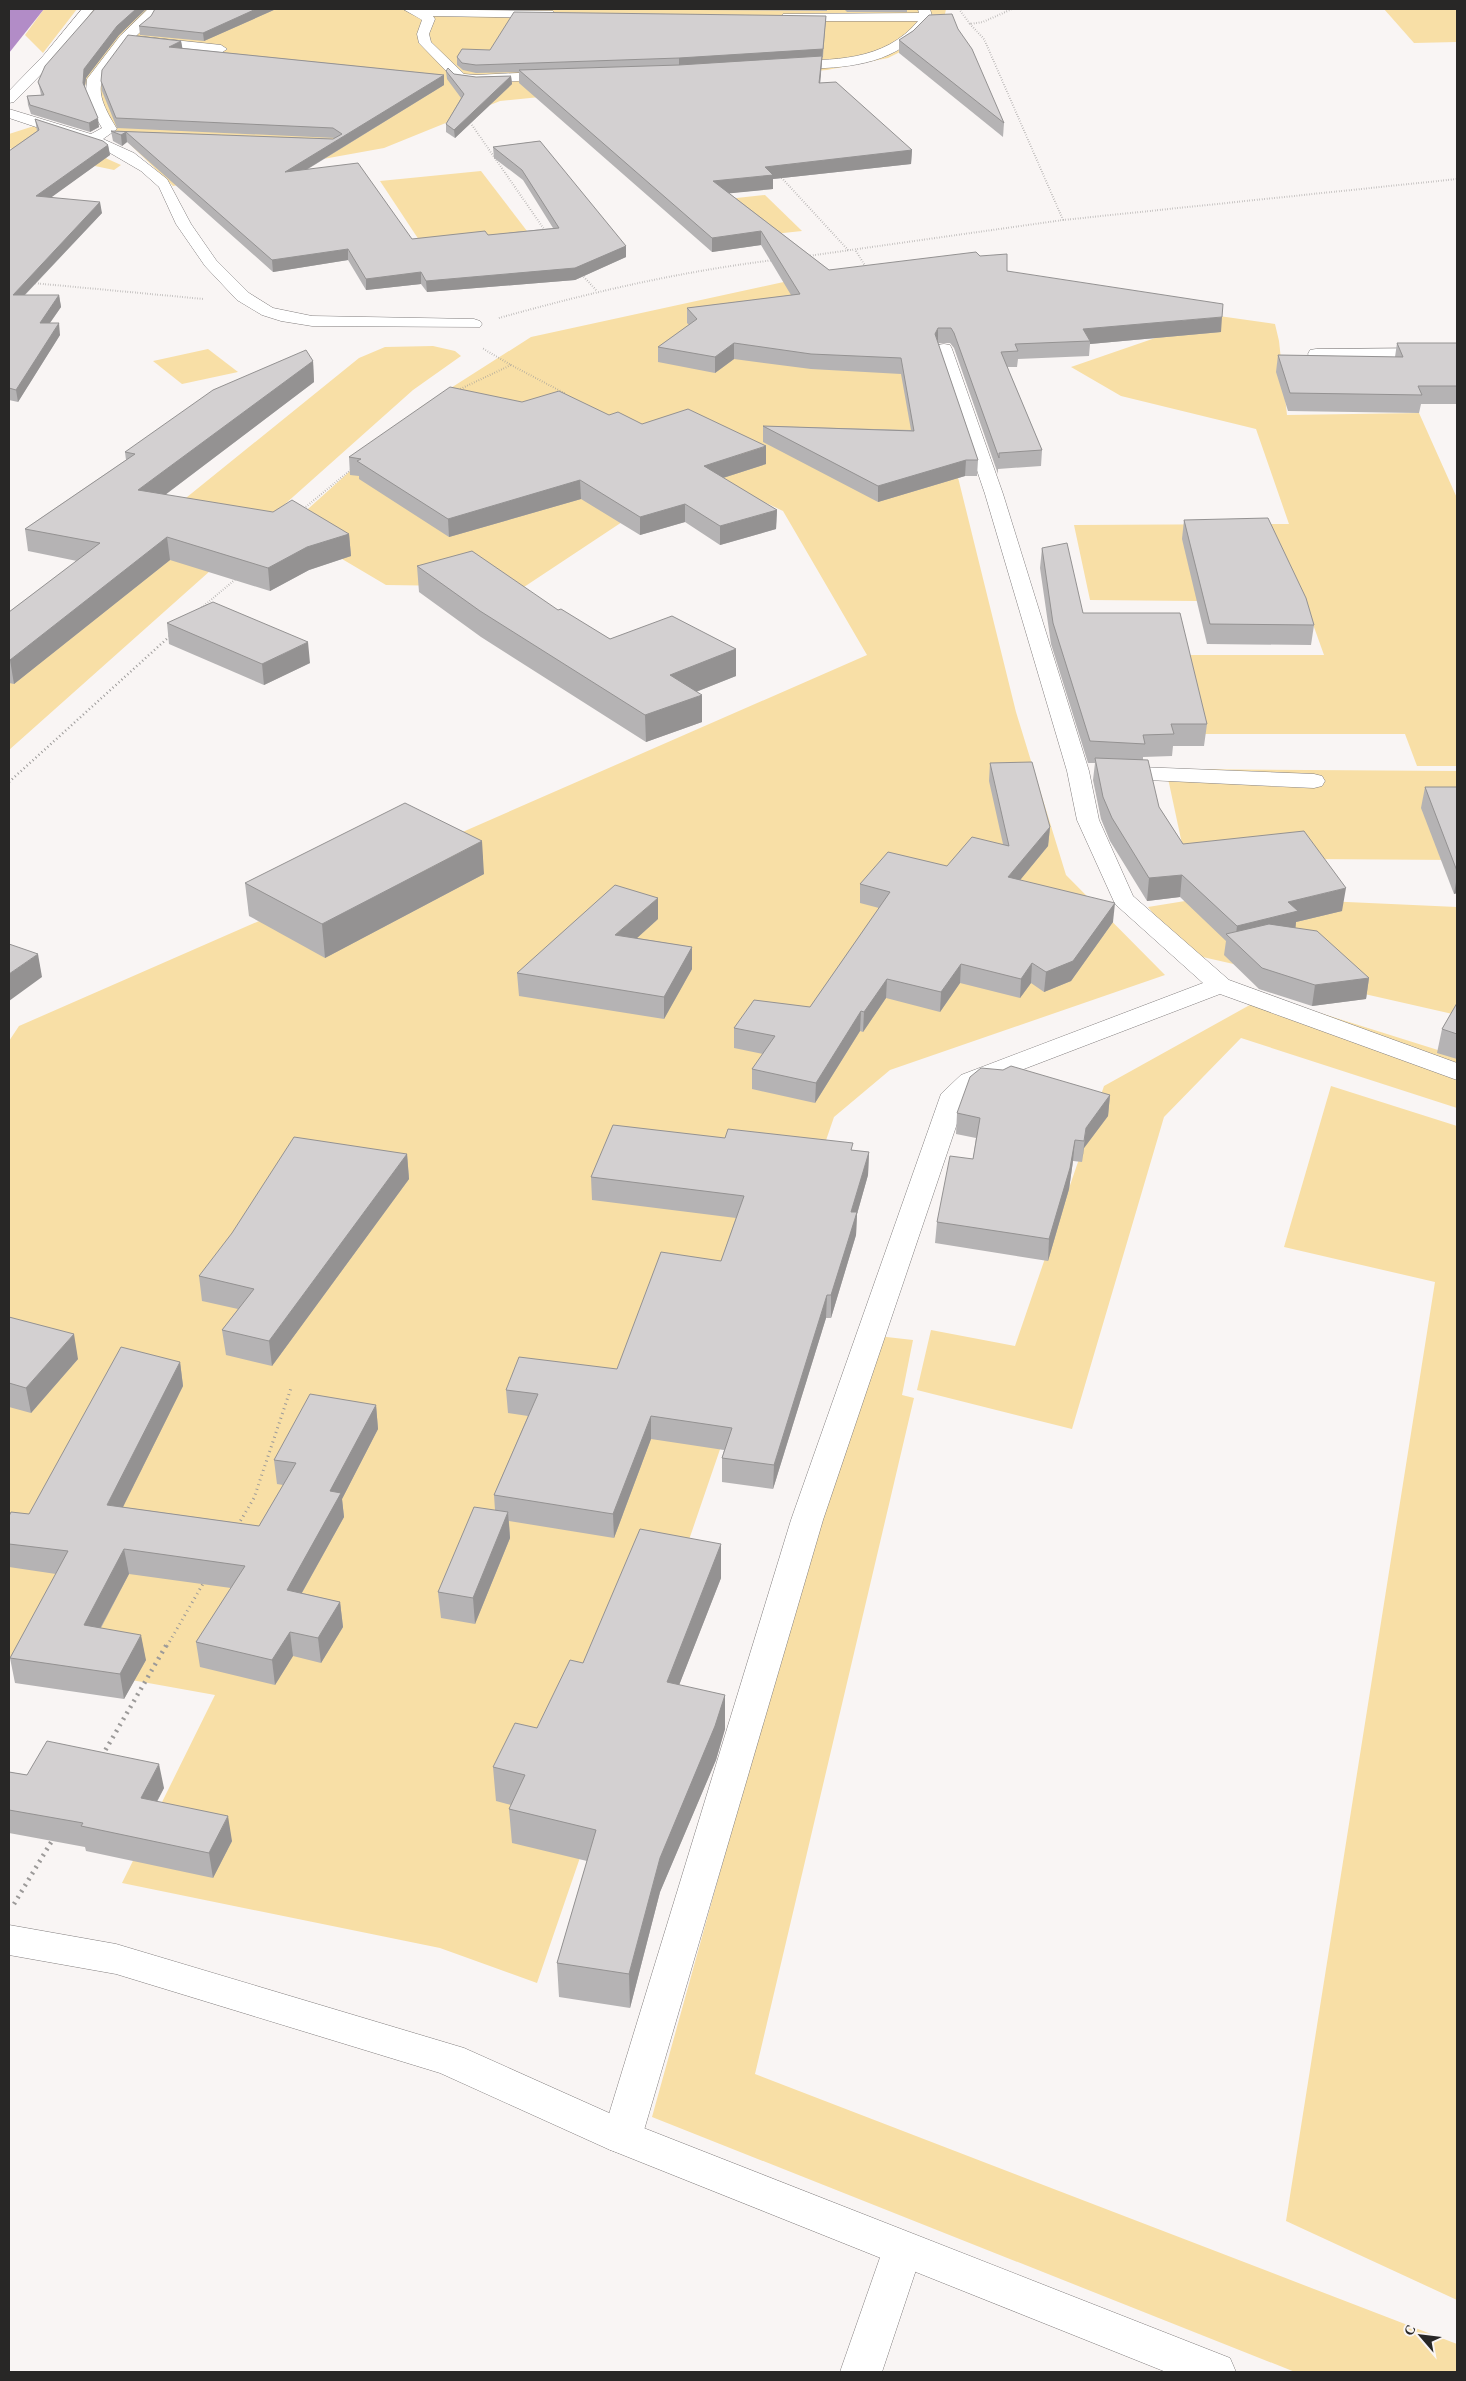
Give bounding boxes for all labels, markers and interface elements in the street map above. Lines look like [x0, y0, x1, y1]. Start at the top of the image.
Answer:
north arrow [1396, 2311, 1446, 2361]
text: С [1398, 2321, 1422, 2339]

